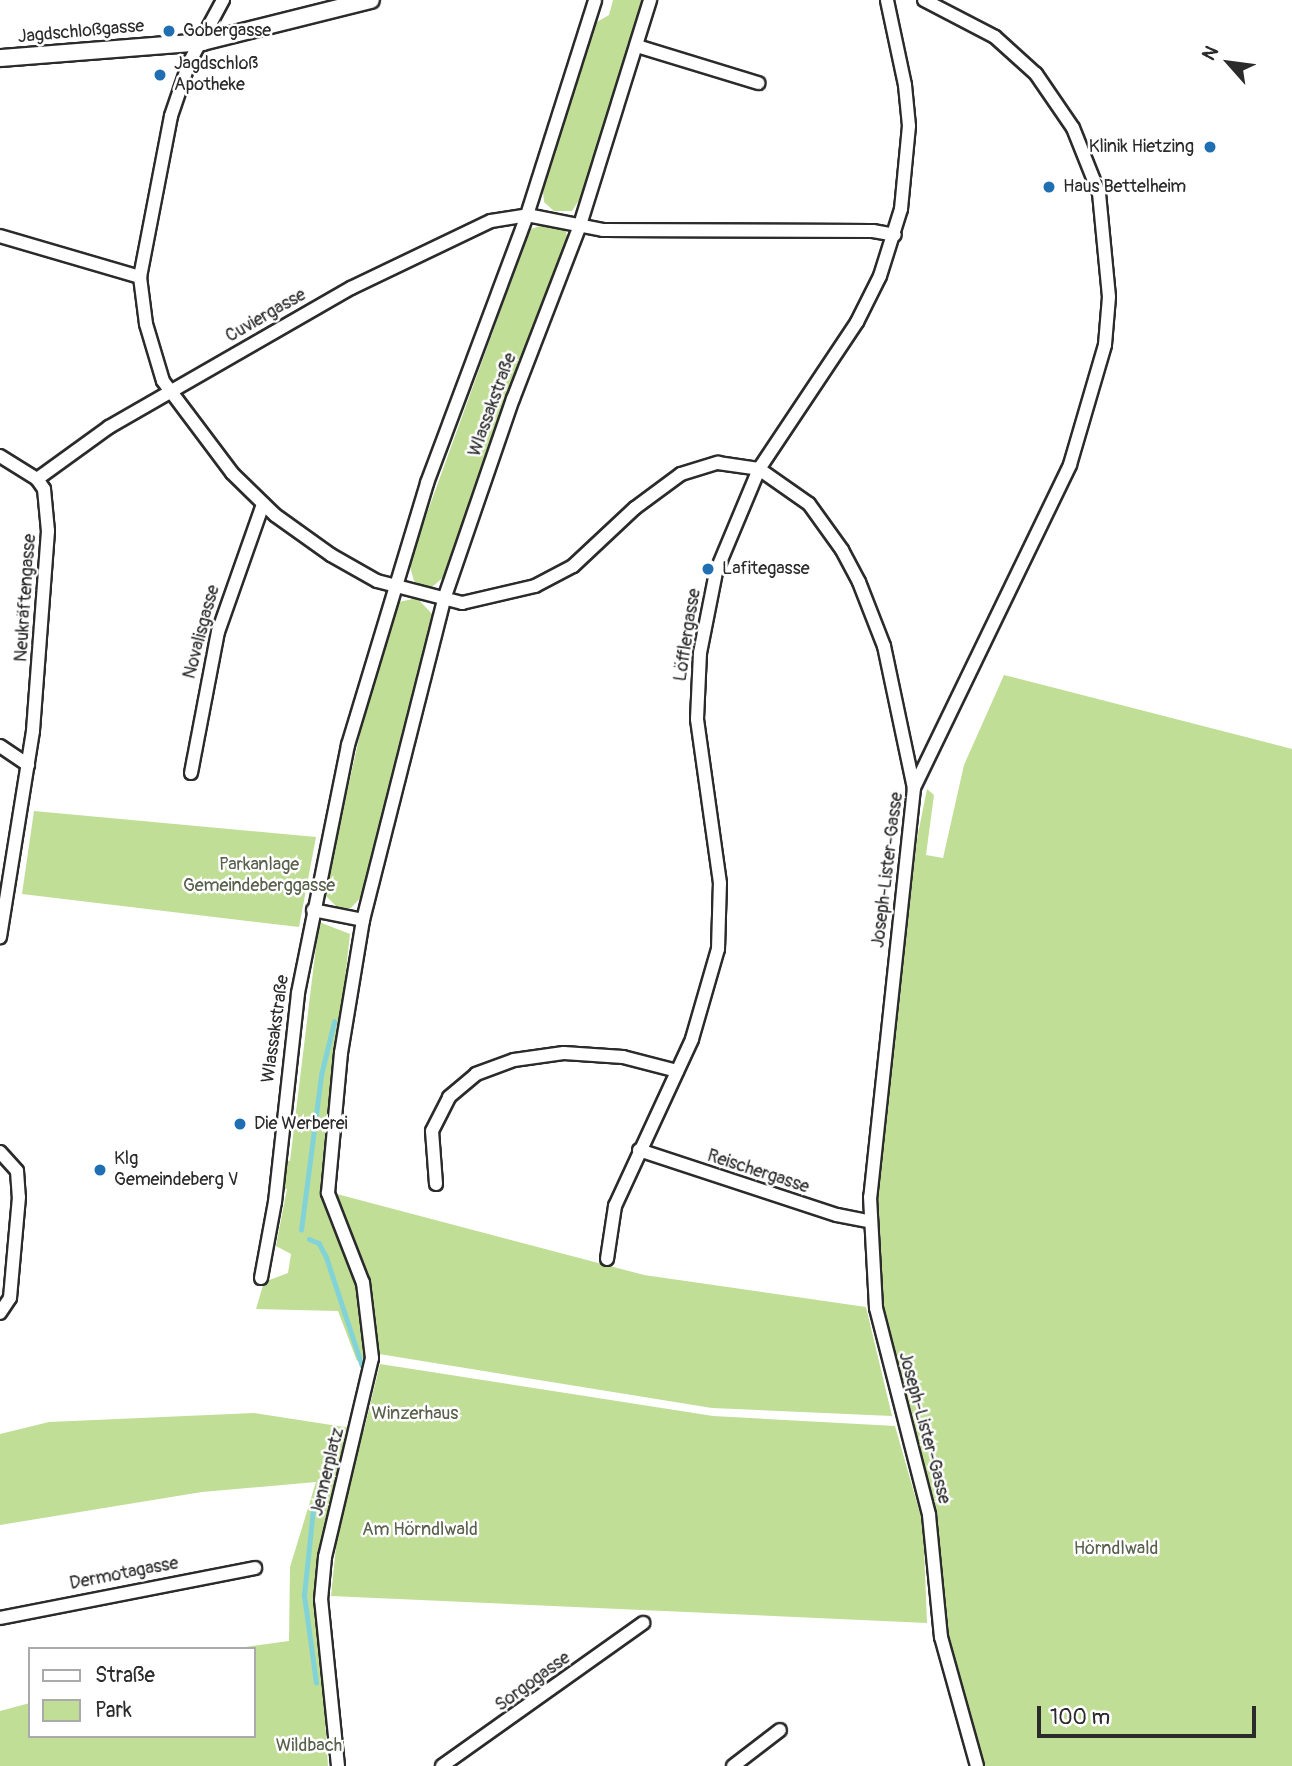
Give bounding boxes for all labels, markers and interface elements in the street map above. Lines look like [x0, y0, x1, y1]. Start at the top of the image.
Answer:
street label: Jagdschloßgasse [17, 16, 145, 48]
place label: Gobergasse [183, 20, 271, 42]
marker: Gobergasse [161, 23, 177, 39]
north arrow [1194, 28, 1264, 98]
text: N [1197, 42, 1224, 64]
place label: Jagdschloß Apotheke [174, 54, 258, 96]
marker: Jagdschloß Apotheke [152, 67, 168, 83]
place label: Klinik Hietzing [1089, 136, 1194, 158]
marker: Klinik Hietzing [1200, 137, 1220, 157]
place label: Haus Bettelheim [1063, 176, 1186, 198]
marker: Haus Bettelheim [1041, 179, 1057, 195]
street label: Cuviergasse [222, 284, 310, 348]
street label: Wlassakstraße [464, 350, 522, 460]
street label: Neukräftengasse [11, 533, 41, 663]
place label: Lafitegasse [722, 558, 810, 580]
marker: Lafitegasse [700, 561, 716, 577]
street label: Novalisgasse [179, 583, 225, 681]
street label: Löfflergasse [670, 587, 706, 683]
street label: Joseph-Lister-Gasse [868, 791, 908, 949]
park label: Parkanlage Gemeindeberggasse [183, 855, 335, 898]
street label: Wlassakstraße [258, 974, 294, 1084]
place label: Die Werberei [254, 1113, 348, 1135]
marker: Die Werberei [232, 1116, 248, 1132]
street label: Reischergasse [704, 1145, 812, 1199]
place label: Klg Gemeindeberg V [114, 1149, 238, 1192]
marker: Klg Gemeindeberg V [92, 1162, 108, 1178]
street label: Joseph-Lister-Gasse [893, 1350, 955, 1506]
park label: Winzerhaus [372, 1403, 458, 1425]
street label: Jennerplatz [307, 1426, 349, 1518]
park label: Am Hörndlwald [362, 1519, 478, 1541]
park label: Hörndlwald [1074, 1538, 1158, 1560]
street label: Dermotagasse [68, 1553, 180, 1595]
legend [28, 1647, 256, 1738]
street label: Sorgogasse [491, 1647, 575, 1717]
text: Straße [95, 1662, 155, 1689]
scale bar [1040, 1692, 1259, 1736]
text: Park [95, 1697, 132, 1724]
text: 100 m [1050, 1704, 1110, 1731]
park label: Wildbach [276, 1735, 342, 1757]

